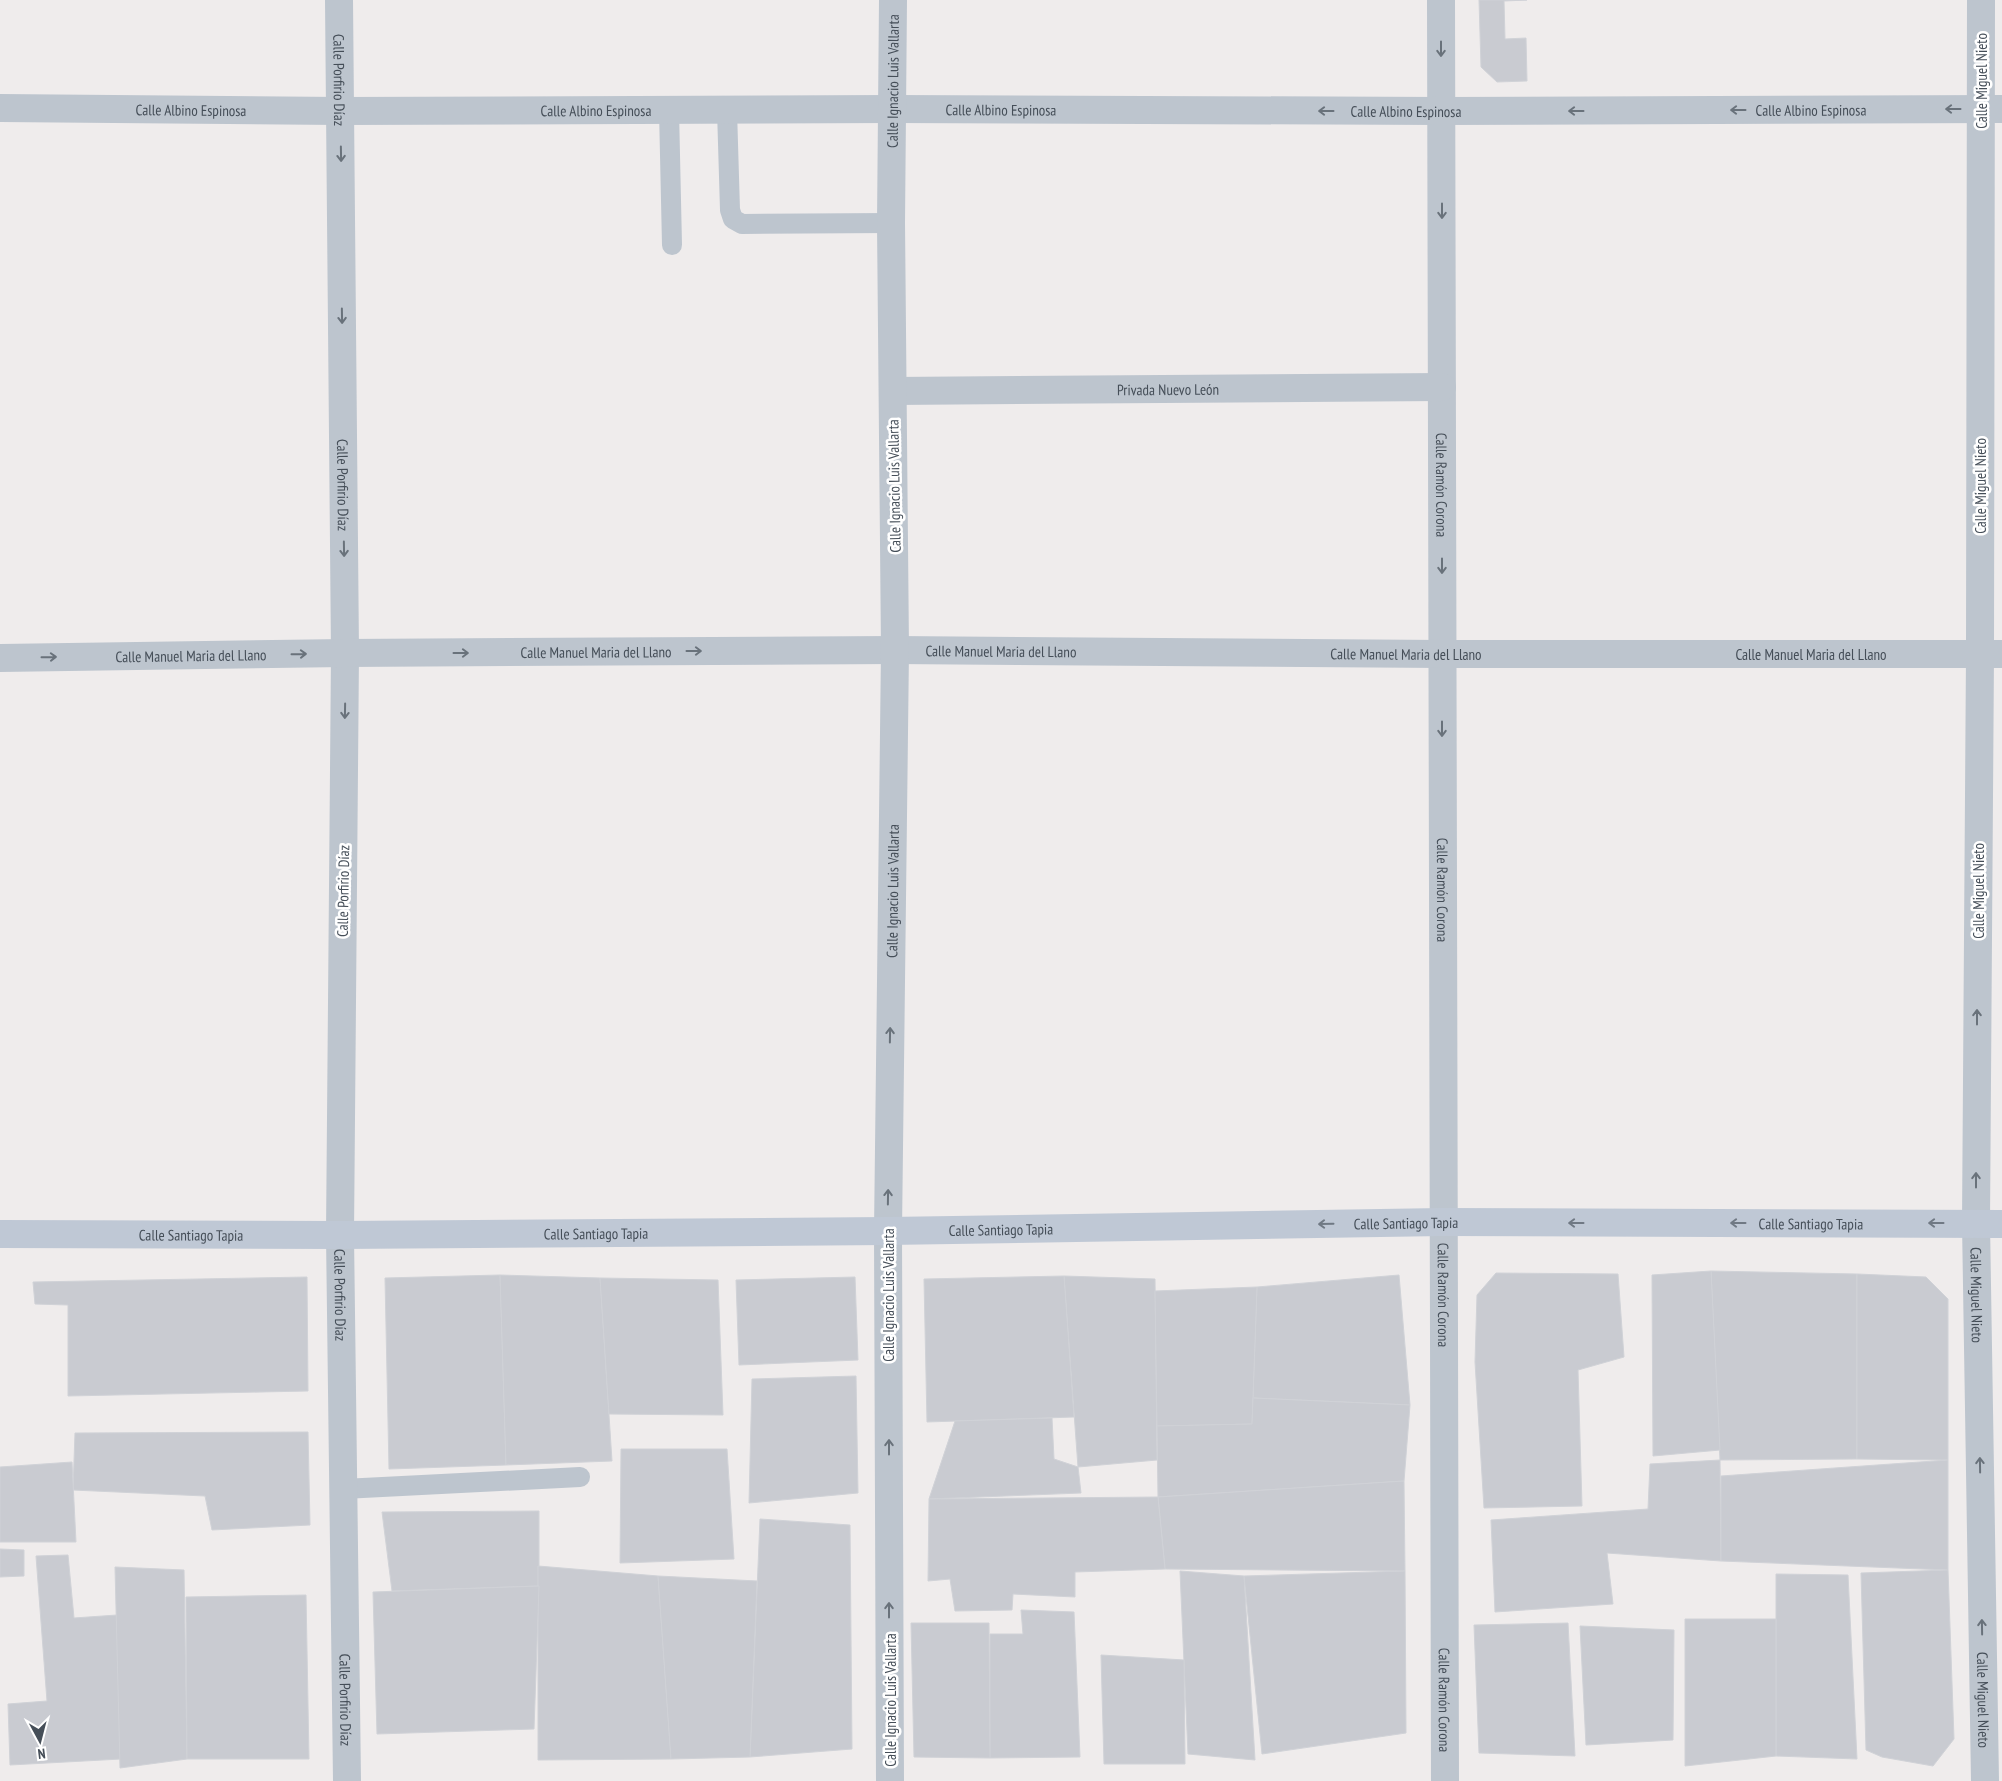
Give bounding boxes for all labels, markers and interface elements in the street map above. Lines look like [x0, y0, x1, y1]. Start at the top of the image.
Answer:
street label: Calle Ignacio Luis Vallarta [882, 14, 902, 148]
street label: Calle Miguel Nieto [1972, 33, 1991, 129]
street label: Calle Porfirio Díaz [330, 34, 350, 126]
one-way arrow [1436, 40, 1446, 56]
street label: Calle Albino Espinosa [135, 100, 246, 120]
street label: Calle Albino Espinosa [541, 100, 651, 120]
street label: Calle Albino Espinosa [946, 100, 1056, 119]
street label: Calle Albino Espinosa [1756, 100, 1866, 119]
street label: Calle Albino Espinosa [1351, 101, 1461, 121]
one-way arrow [1946, 104, 1962, 114]
one-way arrow [1731, 105, 1747, 115]
one-way arrow [1318, 106, 1334, 116]
one-way arrow [1568, 106, 1584, 116]
one-way arrow [336, 145, 346, 161]
one-way arrow [1437, 202, 1447, 219]
one-way arrow [337, 308, 347, 324]
street label: Privada Nuevo León [1117, 379, 1219, 399]
street label: Calle Ignacio Luis Vallarta [883, 419, 905, 553]
street label: Calle Ramón Corona [1432, 433, 1452, 537]
street label: Calle Miguel Nieto [1971, 438, 1990, 534]
street label: Calle Porfirio Díaz [334, 439, 353, 531]
one-way arrow [339, 540, 349, 556]
one-way arrow [1437, 558, 1447, 574]
street label: Calle Manuel Maria del Llano [925, 641, 1077, 661]
street label: Calle Manuel Maria del Llano [520, 642, 672, 662]
street label: Calle Manuel Maria del Llano [1330, 644, 1481, 664]
street label: Calle Manuel Maria del Llano [115, 645, 267, 666]
street label: Calle Manuel Maria del Llano [1735, 645, 1886, 664]
one-way arrow [685, 647, 701, 656]
one-way arrow [452, 648, 469, 658]
one-way arrow [290, 649, 306, 659]
one-way arrow [40, 653, 56, 662]
one-way arrow [340, 702, 350, 719]
one-way arrow [1437, 720, 1447, 736]
street label: Calle Ignacio Luis Vallarta [882, 824, 902, 958]
street label: Calle Ramón Corona [1433, 838, 1453, 942]
street label: Calle Miguel Nieto [1969, 843, 1988, 939]
street label: Calle Porfirio Díaz [333, 845, 353, 937]
one-way arrow [1972, 1010, 1982, 1026]
one-way arrow [885, 1027, 895, 1044]
one-way arrow [1971, 1172, 1981, 1188]
one-way arrow [883, 1190, 893, 1206]
street label: Calle Santiago Tapia [1353, 1212, 1458, 1233]
street label: Calle Santiago Tapia [1759, 1214, 1863, 1233]
one-way arrow [1568, 1218, 1584, 1227]
one-way arrow [1731, 1218, 1747, 1228]
one-way arrow [1928, 1218, 1944, 1228]
street label: Calle Santiago Tapia [949, 1219, 1053, 1240]
one-way arrow [1318, 1219, 1334, 1229]
street label: Calle Santiago Tapia [544, 1223, 648, 1243]
street label: Calle Santiago Tapia [139, 1225, 243, 1244]
street label: Calle Ignacio Luis Vallarta [879, 1228, 898, 1362]
street label: Calle Ramón Corona [1434, 1243, 1454, 1347]
street label: Calle Miguel Nieto [1967, 1247, 1987, 1343]
street label: Calle Porfirio Díaz [331, 1249, 351, 1341]
one-way arrow [884, 1440, 894, 1456]
one-way arrow [1975, 1457, 1985, 1474]
one-way arrow [884, 1602, 894, 1618]
one-way arrow [1977, 1620, 1987, 1636]
street label: Calle Ignacio Luis Vallarta [881, 1633, 900, 1767]
street label: Calle Ramón Corona [1435, 1648, 1454, 1752]
street label: Calle Miguel Nieto [1973, 1652, 1994, 1748]
street label: Calle Porfirio Díaz [336, 1654, 356, 1746]
north arrow [15, 1716, 65, 1766]
text: N [37, 1745, 46, 1763]

